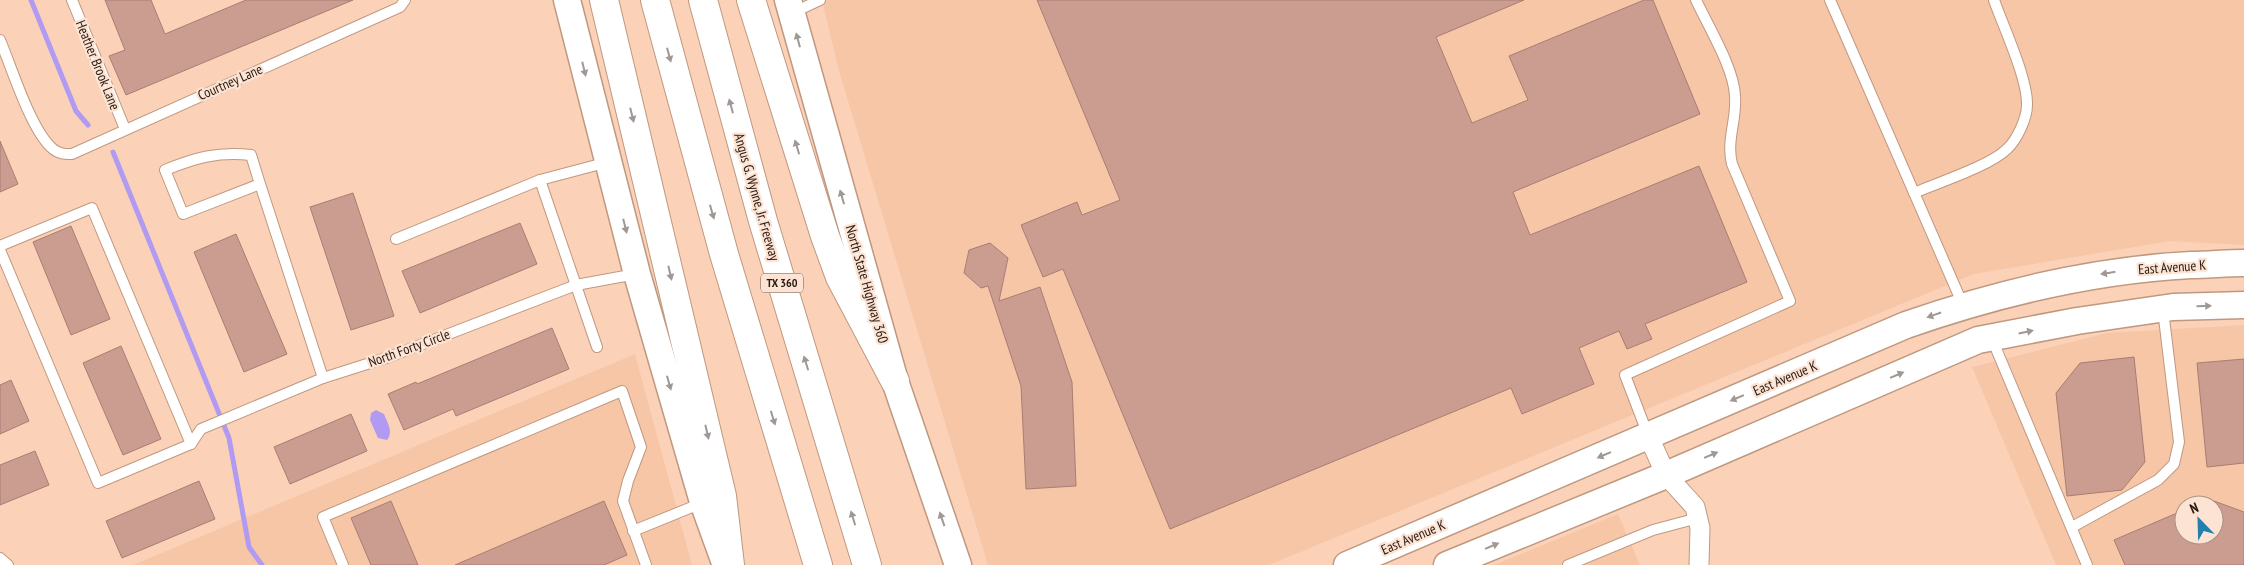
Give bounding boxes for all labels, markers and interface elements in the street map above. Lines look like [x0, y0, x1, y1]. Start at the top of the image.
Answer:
street label: Heather Brook Lane [72, 17, 124, 113]
one-way arrow [794, 32, 802, 47]
one-way arrow [665, 48, 673, 63]
street label: Courtney Lane [195, 60, 265, 104]
one-way arrow [581, 62, 589, 77]
one-way arrow [727, 98, 735, 113]
one-way arrow [628, 108, 636, 123]
street label: Angus G. Wynne, Jr. Freeway [730, 131, 784, 264]
one-way arrow [793, 140, 800, 155]
one-way arrow [838, 189, 846, 204]
one-way arrow [708, 205, 716, 220]
one-way arrow [621, 219, 629, 234]
street label: North State Highway 360 [842, 223, 892, 345]
street label: East Avenue K [2137, 256, 2207, 278]
one-way arrow [666, 266, 674, 281]
one-way arrow [2100, 269, 2116, 277]
road number: TX 360 [761, 274, 803, 292]
one-way arrow [2196, 301, 2212, 309]
one-way arrow [1926, 312, 1941, 320]
street label: North Forty Circle [366, 325, 453, 371]
one-way arrow [2018, 328, 2033, 336]
one-way arrow [802, 355, 810, 370]
street label: East Avenue K [1750, 356, 1820, 400]
one-way arrow [1890, 371, 1905, 379]
one-way arrow [665, 376, 673, 391]
one-way arrow [1729, 394, 1744, 402]
one-way arrow [770, 411, 778, 426]
one-way arrow [703, 424, 711, 439]
one-way arrow [1597, 451, 1611, 459]
one-way arrow [1704, 451, 1718, 459]
north arrow [2174, 495, 2224, 545]
text: N [2187, 498, 2201, 518]
one-way arrow [848, 511, 856, 526]
one-way arrow [938, 511, 946, 526]
street label: East Avenue K [1378, 515, 1448, 559]
one-way arrow [1485, 542, 1499, 550]

